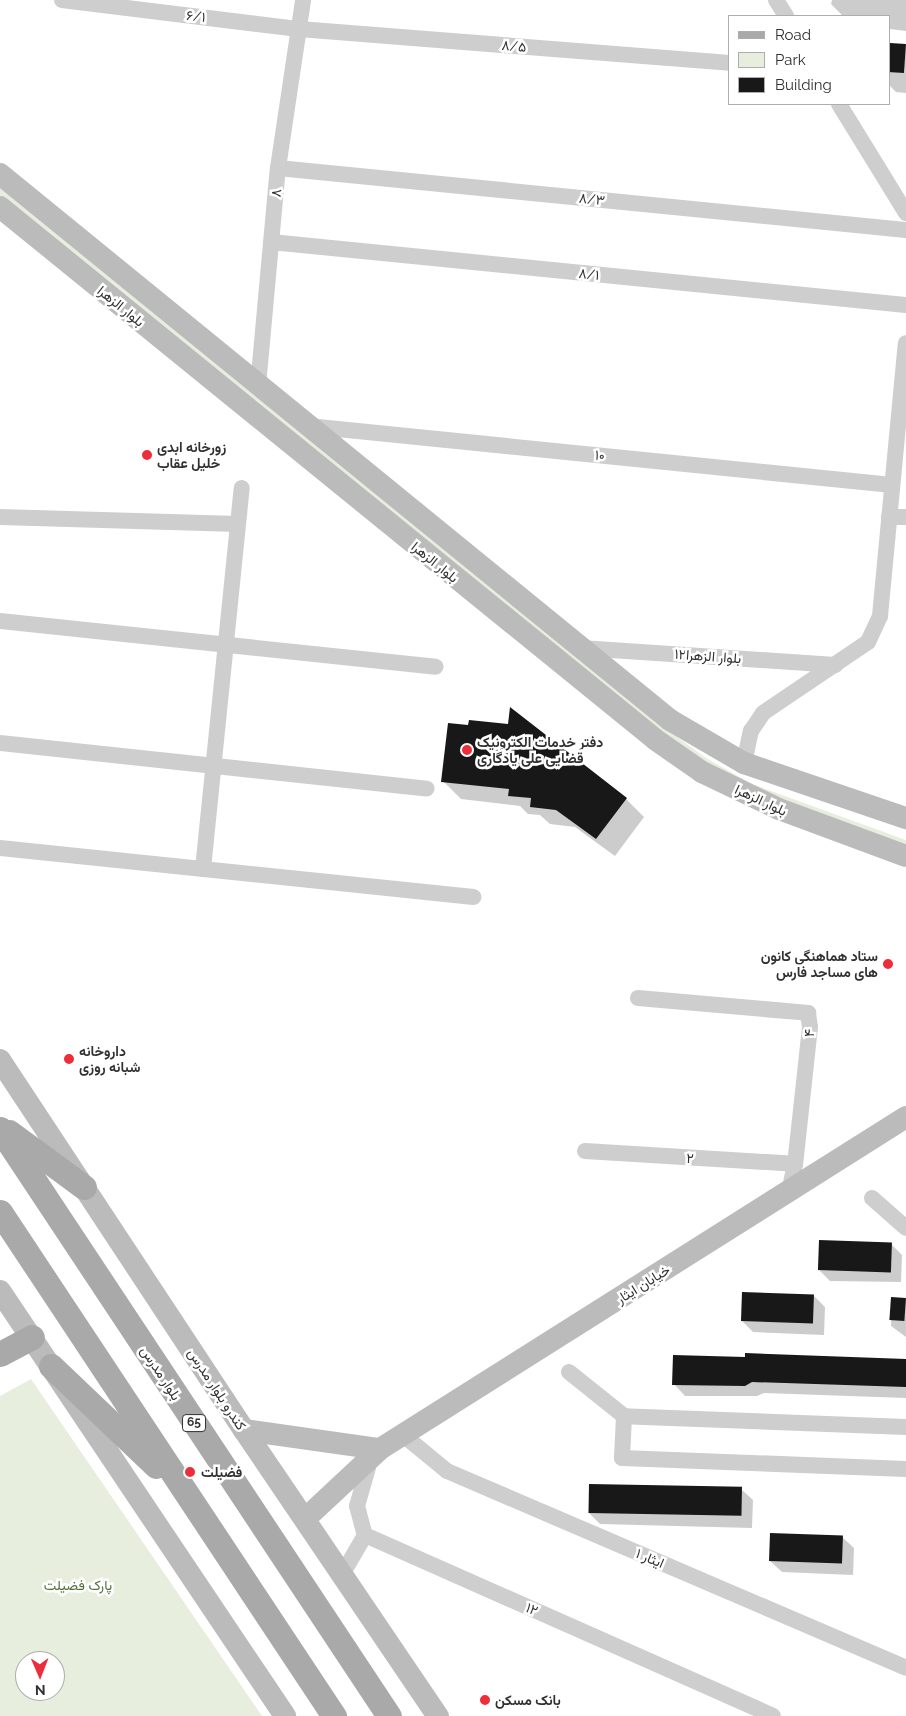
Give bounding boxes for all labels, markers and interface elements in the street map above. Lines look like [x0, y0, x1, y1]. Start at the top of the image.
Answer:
street label: ۶/۱ [185, 6, 207, 26]
legend [728, 15, 891, 105]
text: Road [775, 26, 811, 44]
street label: ۸/۵ [501, 37, 527, 55]
text: Park [775, 51, 806, 69]
text: Building [775, 76, 832, 94]
street label: ۸ [267, 188, 285, 198]
street label: ۸/۳ [578, 189, 606, 209]
street label: ۸/۱ [578, 265, 600, 283]
street label: بلوار الزهرا [94, 282, 148, 330]
place label: زورخانه ابدی خلیل عقاب [157, 439, 226, 472]
street label: ۱۰ [594, 446, 606, 464]
marker: زورخانه ابدی خلیل عقاب [141, 449, 153, 461]
street label: بلوار الزهرا [408, 538, 462, 586]
street label: بلوار الزهرا۱۲ [674, 645, 742, 667]
place label: دفتر خدمات الکترونیک قضایی علی یادگاری [477, 734, 603, 766]
marker: دفتر خدمات الکترونیک قضایی علی یادگاری [461, 744, 473, 756]
street label: بلوار الزهرا [732, 781, 790, 819]
place label: ستاد هماهنگی کانون های مساجد فارس [761, 948, 878, 980]
marker: ستاد هماهنگی کانون های مساجد فارس [882, 958, 894, 970]
street label: ۴ [800, 1029, 818, 1037]
place label: داروخانه شبانه روزی [79, 1043, 140, 1076]
marker: داروخانه شبانه روزی [63, 1053, 75, 1065]
street label: ۲ [686, 1149, 694, 1167]
street label: خیابان ایثار [613, 1261, 673, 1307]
street label: بلوار مدرس [137, 1343, 185, 1403]
street label: کندرو بلوار مدرس [184, 1345, 250, 1433]
road number: 65 [182, 1414, 206, 1432]
place label: فضیلت [201, 1464, 242, 1480]
marker: فضیلت [183, 1465, 197, 1479]
street label: ایثار ۱ [633, 1545, 667, 1571]
park label: پارک فضیلت [44, 1577, 112, 1593]
street label: ۱۲ [523, 1599, 541, 1619]
north arrow [15, 1651, 65, 1701]
text: N [35, 1682, 46, 1698]
place label: بانک مسکن [495, 1692, 561, 1708]
marker: بانک مسکن [479, 1694, 491, 1706]

